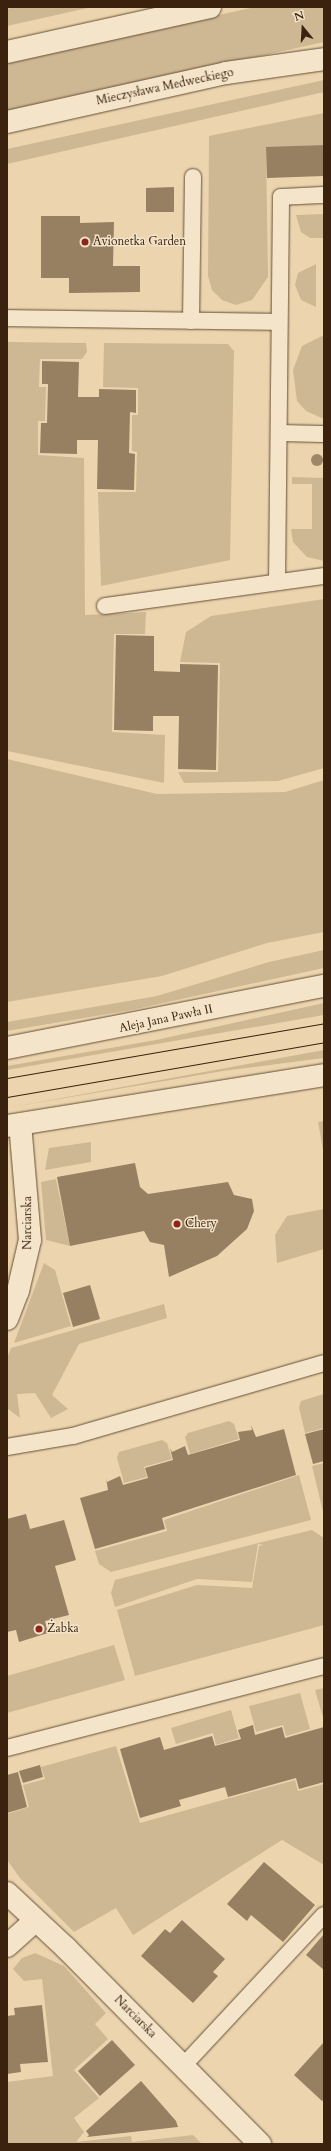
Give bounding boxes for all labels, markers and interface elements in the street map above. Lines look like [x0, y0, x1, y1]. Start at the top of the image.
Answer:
north arrow [283, 8, 323, 48]
text: N [292, 8, 306, 25]
street label: Mieczysława Medweckiego [95, 65, 235, 109]
place label: Avionetka Garden [93, 235, 186, 249]
marker: Avionetka Garden [80, 237, 90, 247]
street label: Aleja Jana Pawła II [118, 1002, 214, 1036]
street label: Narciarska [21, 1196, 35, 1250]
place label: Chery [185, 1217, 217, 1231]
marker: Chery [172, 1219, 182, 1229]
place label: Żabka [47, 1622, 79, 1636]
marker: Żabka [34, 1624, 44, 1634]
street label: Narciarska [111, 1993, 159, 2041]

